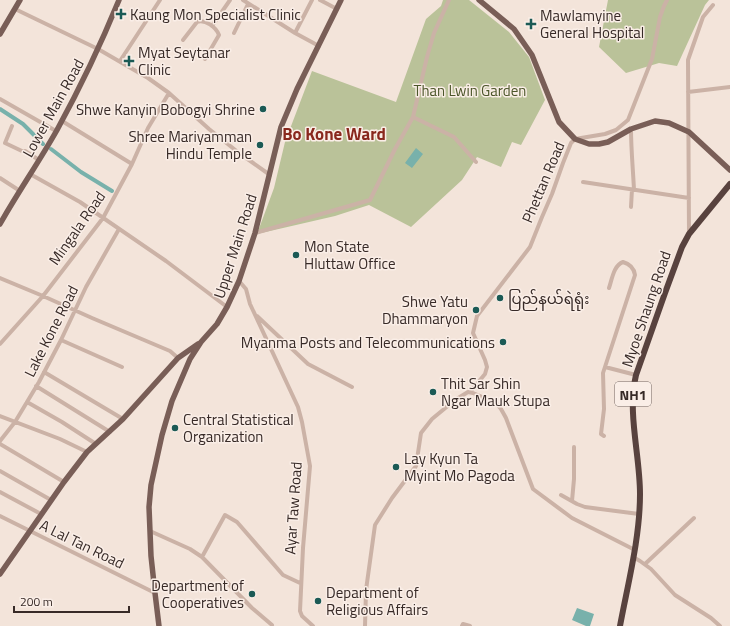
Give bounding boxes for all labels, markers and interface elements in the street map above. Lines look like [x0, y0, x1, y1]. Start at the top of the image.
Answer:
place label: Kaung Mon Specialist Clinic [130, 3, 301, 26]
place label: Mawlamyine General Hospital [540, 4, 644, 44]
marker: Kaung Mon Specialist Clinic [115, 8, 127, 20]
marker: Mawlamyine General Hospital [525, 18, 537, 30]
place label: Myat Seytanar Clinic [138, 41, 230, 81]
street label: Lower Main Road [16, 54, 90, 162]
marker: Myat Seytanar Clinic [123, 55, 135, 67]
park label: Than Lwin Garden [414, 79, 526, 102]
place label: Shwe Kanyin Bobogyi Shrine [76, 98, 255, 121]
marker: Shwe Kanyin Bobogyi Shrine [258, 104, 268, 114]
district label: Bo Kone Ward [282, 121, 386, 147]
place label: Shree Mariyamman Hindu Temple [128, 125, 252, 165]
street label: Phettan Road [516, 138, 570, 226]
marker: Shree Mariyamman Hindu Temple [255, 140, 265, 150]
street label: Mingala Road [43, 186, 111, 270]
street label: Upper Main Road [207, 191, 263, 301]
place label: Mon State Hluttaw Office [304, 235, 395, 275]
street label: Myoe Shaung Road [615, 248, 677, 370]
marker: Mon State Hluttaw Office [291, 250, 301, 260]
street label: Lake Kone Road [18, 281, 84, 381]
place label: ပြည်နယ်ရဲရုံး [508, 287, 589, 311]
place label: Shwe Yatu Dhammaryon [382, 290, 468, 330]
marker: ပြည်နယ်ရဲရုံး [495, 293, 505, 303]
marker: Shwe Yatu Dhammaryon [471, 305, 481, 315]
place label: Myanma Posts and Telecommunications [241, 331, 495, 354]
marker: Myanma Posts and Telecommunications [498, 337, 508, 347]
place label: Thit Sar Shin Ngar Mauk Stupa [441, 372, 550, 412]
road number: NH1 [615, 382, 651, 406]
marker: Thit Sar Shin Ngar Mauk Stupa [428, 387, 438, 397]
place label: Central Statistical Organization [183, 408, 294, 448]
marker: Central Statistical Organization [170, 423, 180, 433]
place label: Lay Kyun Ta Myint Mo Pagoda [404, 447, 515, 487]
street label: Ayar Taw Road [278, 461, 308, 555]
marker: Lay Kyun Ta Myint Mo Pagoda [391, 462, 401, 472]
street label: A Lal Tan Road [36, 514, 128, 574]
place label: Department of Cooperatives [151, 574, 244, 614]
place label: Department of Religious Affairs [326, 581, 428, 621]
scale bar [14, 588, 129, 614]
marker: Department of Cooperatives [247, 589, 257, 599]
text: 200 m [20, 592, 53, 611]
marker: Department of Religious Affairs [313, 596, 323, 606]

